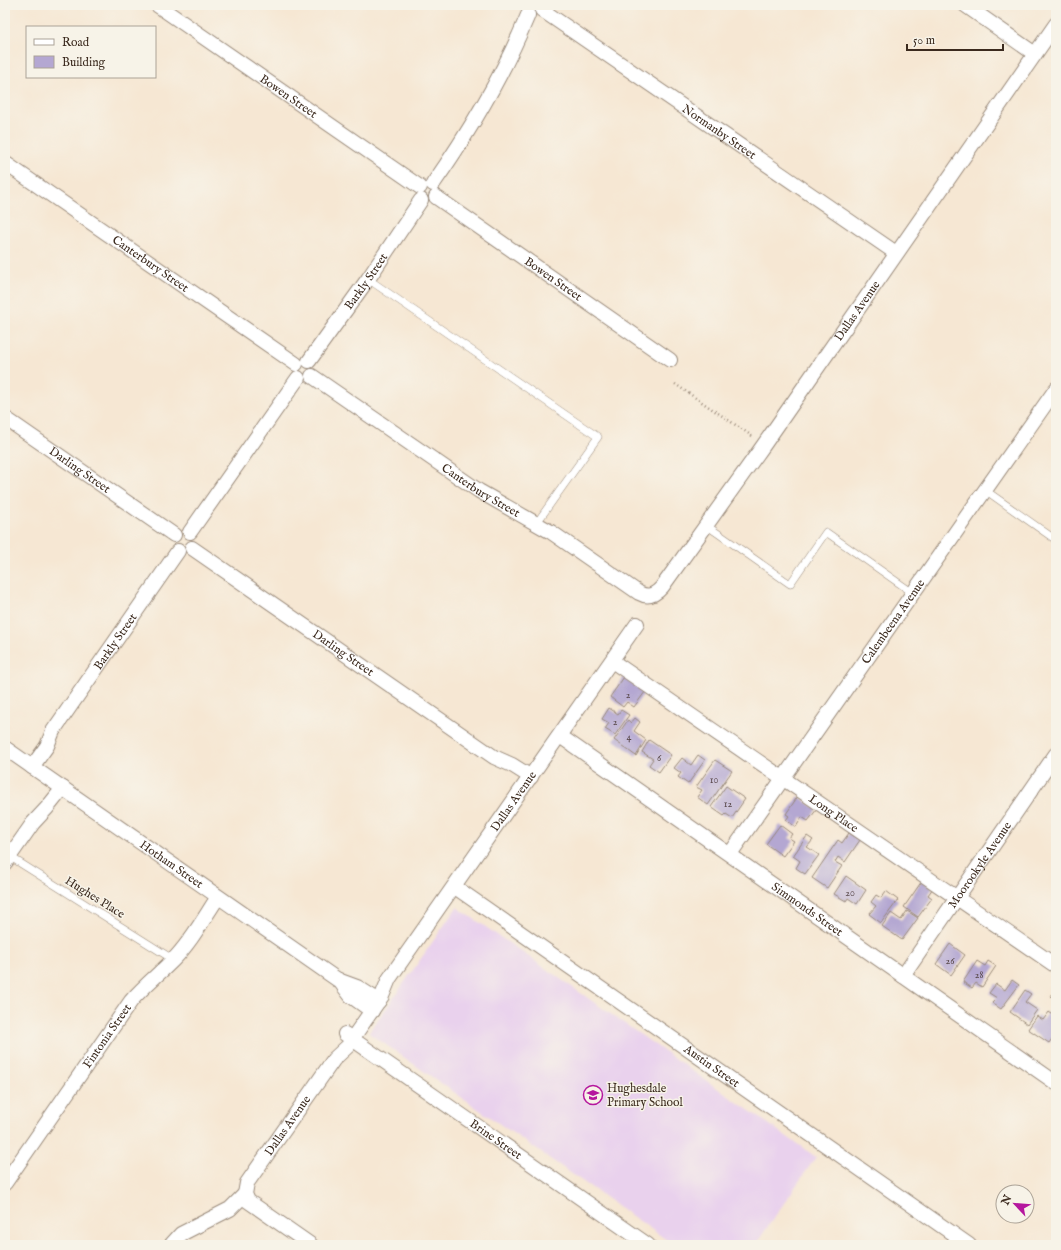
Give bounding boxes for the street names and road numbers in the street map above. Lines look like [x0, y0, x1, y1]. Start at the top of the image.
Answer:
street label: Bowen Street [257, 71, 320, 122]
street label: Normanby Street [679, 101, 759, 163]
street label: Canterbury Street [109, 232, 191, 296]
street label: Barkly Street [341, 250, 391, 313]
street label: Bowen Street [521, 254, 585, 304]
street label: Dallas Avenue [831, 277, 884, 344]
street label: Darling Street [46, 444, 113, 497]
street label: Canterbury Street [439, 461, 522, 521]
street label: Calembeena Avenue [859, 576, 929, 667]
street label: Barkly Street [91, 611, 140, 673]
street label: Darling Street [309, 627, 377, 680]
street label: Dallas Avenue [487, 768, 540, 835]
street label: Long Place [806, 791, 861, 836]
street label: Moorookyle Avenue [945, 819, 1015, 911]
street label: Hotham Street [137, 837, 206, 892]
street label: Hughes Place [62, 873, 128, 922]
street label: Simmonds Street [769, 879, 846, 940]
street label: Fintonia Street [80, 1001, 135, 1071]
street label: Austin Street [680, 1041, 742, 1091]
street label: Dallas Avenue [262, 1092, 314, 1159]
street label: Brine Street [467, 1116, 525, 1163]

